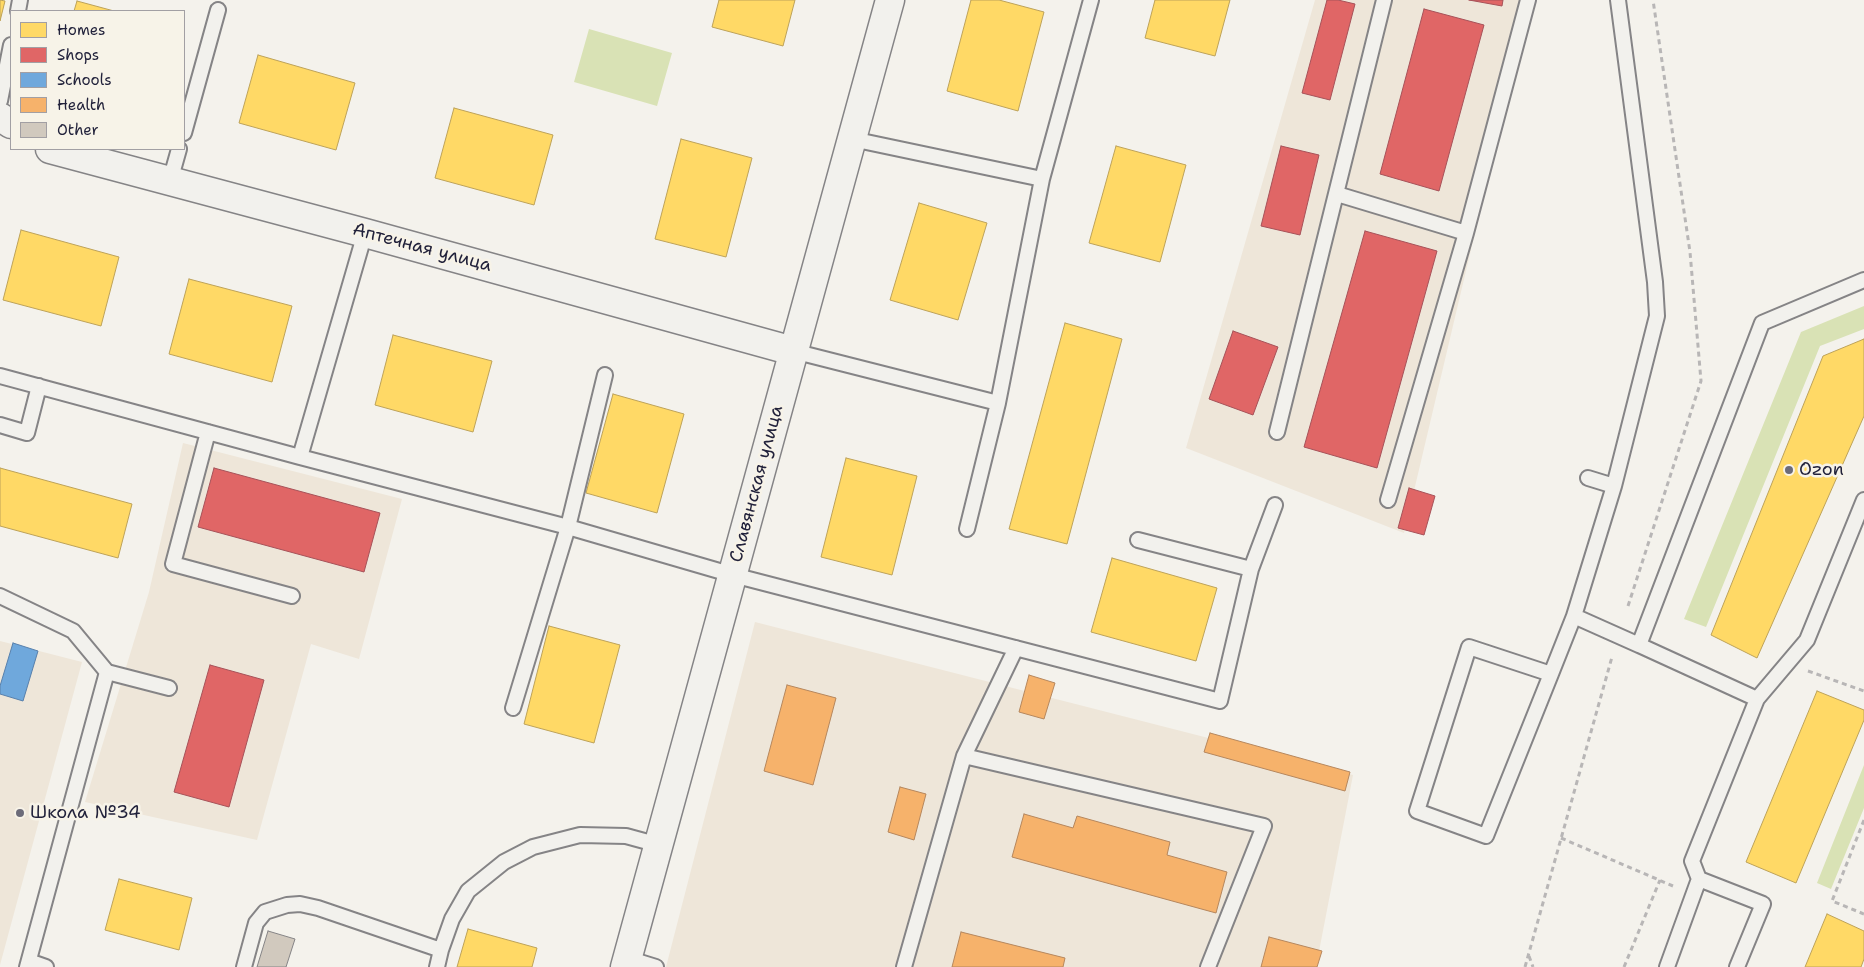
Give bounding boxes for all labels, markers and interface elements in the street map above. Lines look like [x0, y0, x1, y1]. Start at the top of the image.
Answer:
legend [10, 10, 185, 150]
text: Homes [57, 20, 105, 40]
text: Shops [57, 45, 99, 65]
text: Schools [57, 70, 112, 90]
text: Health [57, 95, 105, 115]
text: Other [57, 120, 99, 140]
street label: Аптечная улица [350, 219, 494, 277]
street label: Славянская улица [726, 403, 788, 565]
place label: Ozon [1799, 459, 1844, 481]
marker: Ozon [1783, 464, 1795, 476]
place label: Школа №34 [30, 802, 141, 824]
marker: Школа №34 [14, 807, 26, 819]

